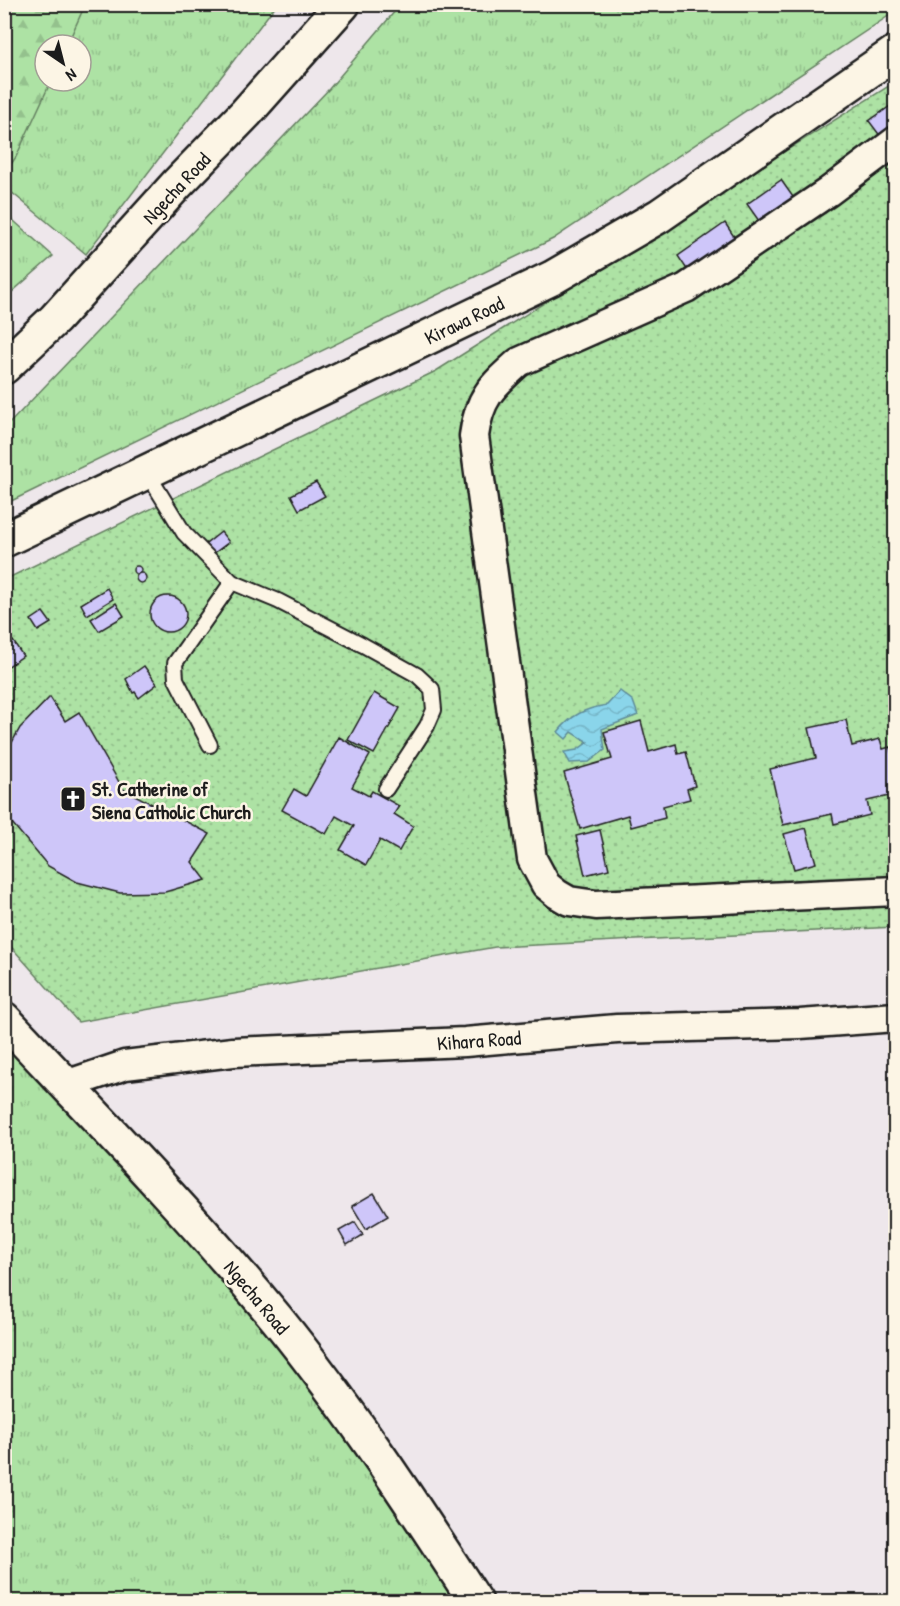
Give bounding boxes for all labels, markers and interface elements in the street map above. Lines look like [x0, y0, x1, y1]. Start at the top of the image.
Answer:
north arrow [33, 33, 93, 93]
text: N [61, 64, 81, 87]
street label: Ngecha Road [136, 146, 216, 230]
street label: Kirawa Road [420, 289, 508, 351]
place label: St. Catherine of Siena Catholic Church [92, 775, 251, 825]
church icon: St. Catherine of Siena Catholic Church [58, 784, 88, 814]
street label: Kihara Road [436, 1024, 522, 1056]
street label: Ngecha Road [218, 1254, 296, 1340]

